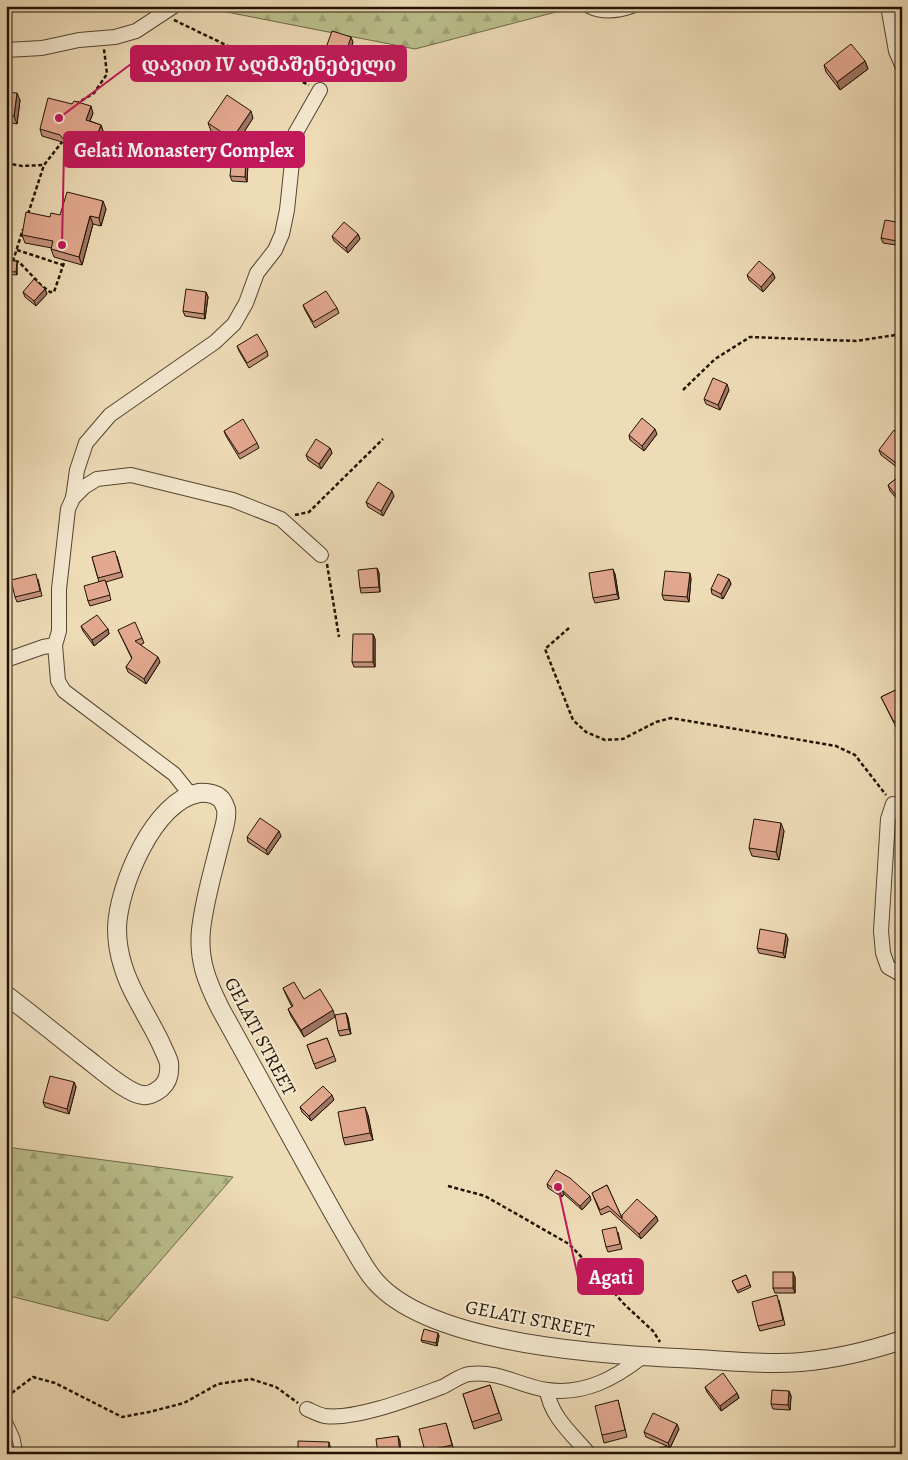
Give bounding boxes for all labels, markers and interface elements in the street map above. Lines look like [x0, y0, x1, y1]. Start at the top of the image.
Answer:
callout: დავით IV აღმაშენებელი [131, 46, 406, 81]
text: დავით IV აღმაშენებელი [142, 51, 396, 78]
callout: Gelati Monastery Complex [64, 132, 304, 167]
text: Gelati Monastery Complex [74, 137, 294, 164]
street label: GELATI STREET [218, 973, 303, 1101]
callout: Agati [578, 1259, 643, 1294]
text: Agati [588, 1264, 633, 1291]
street label: GELATI STREET [463, 1294, 597, 1344]

